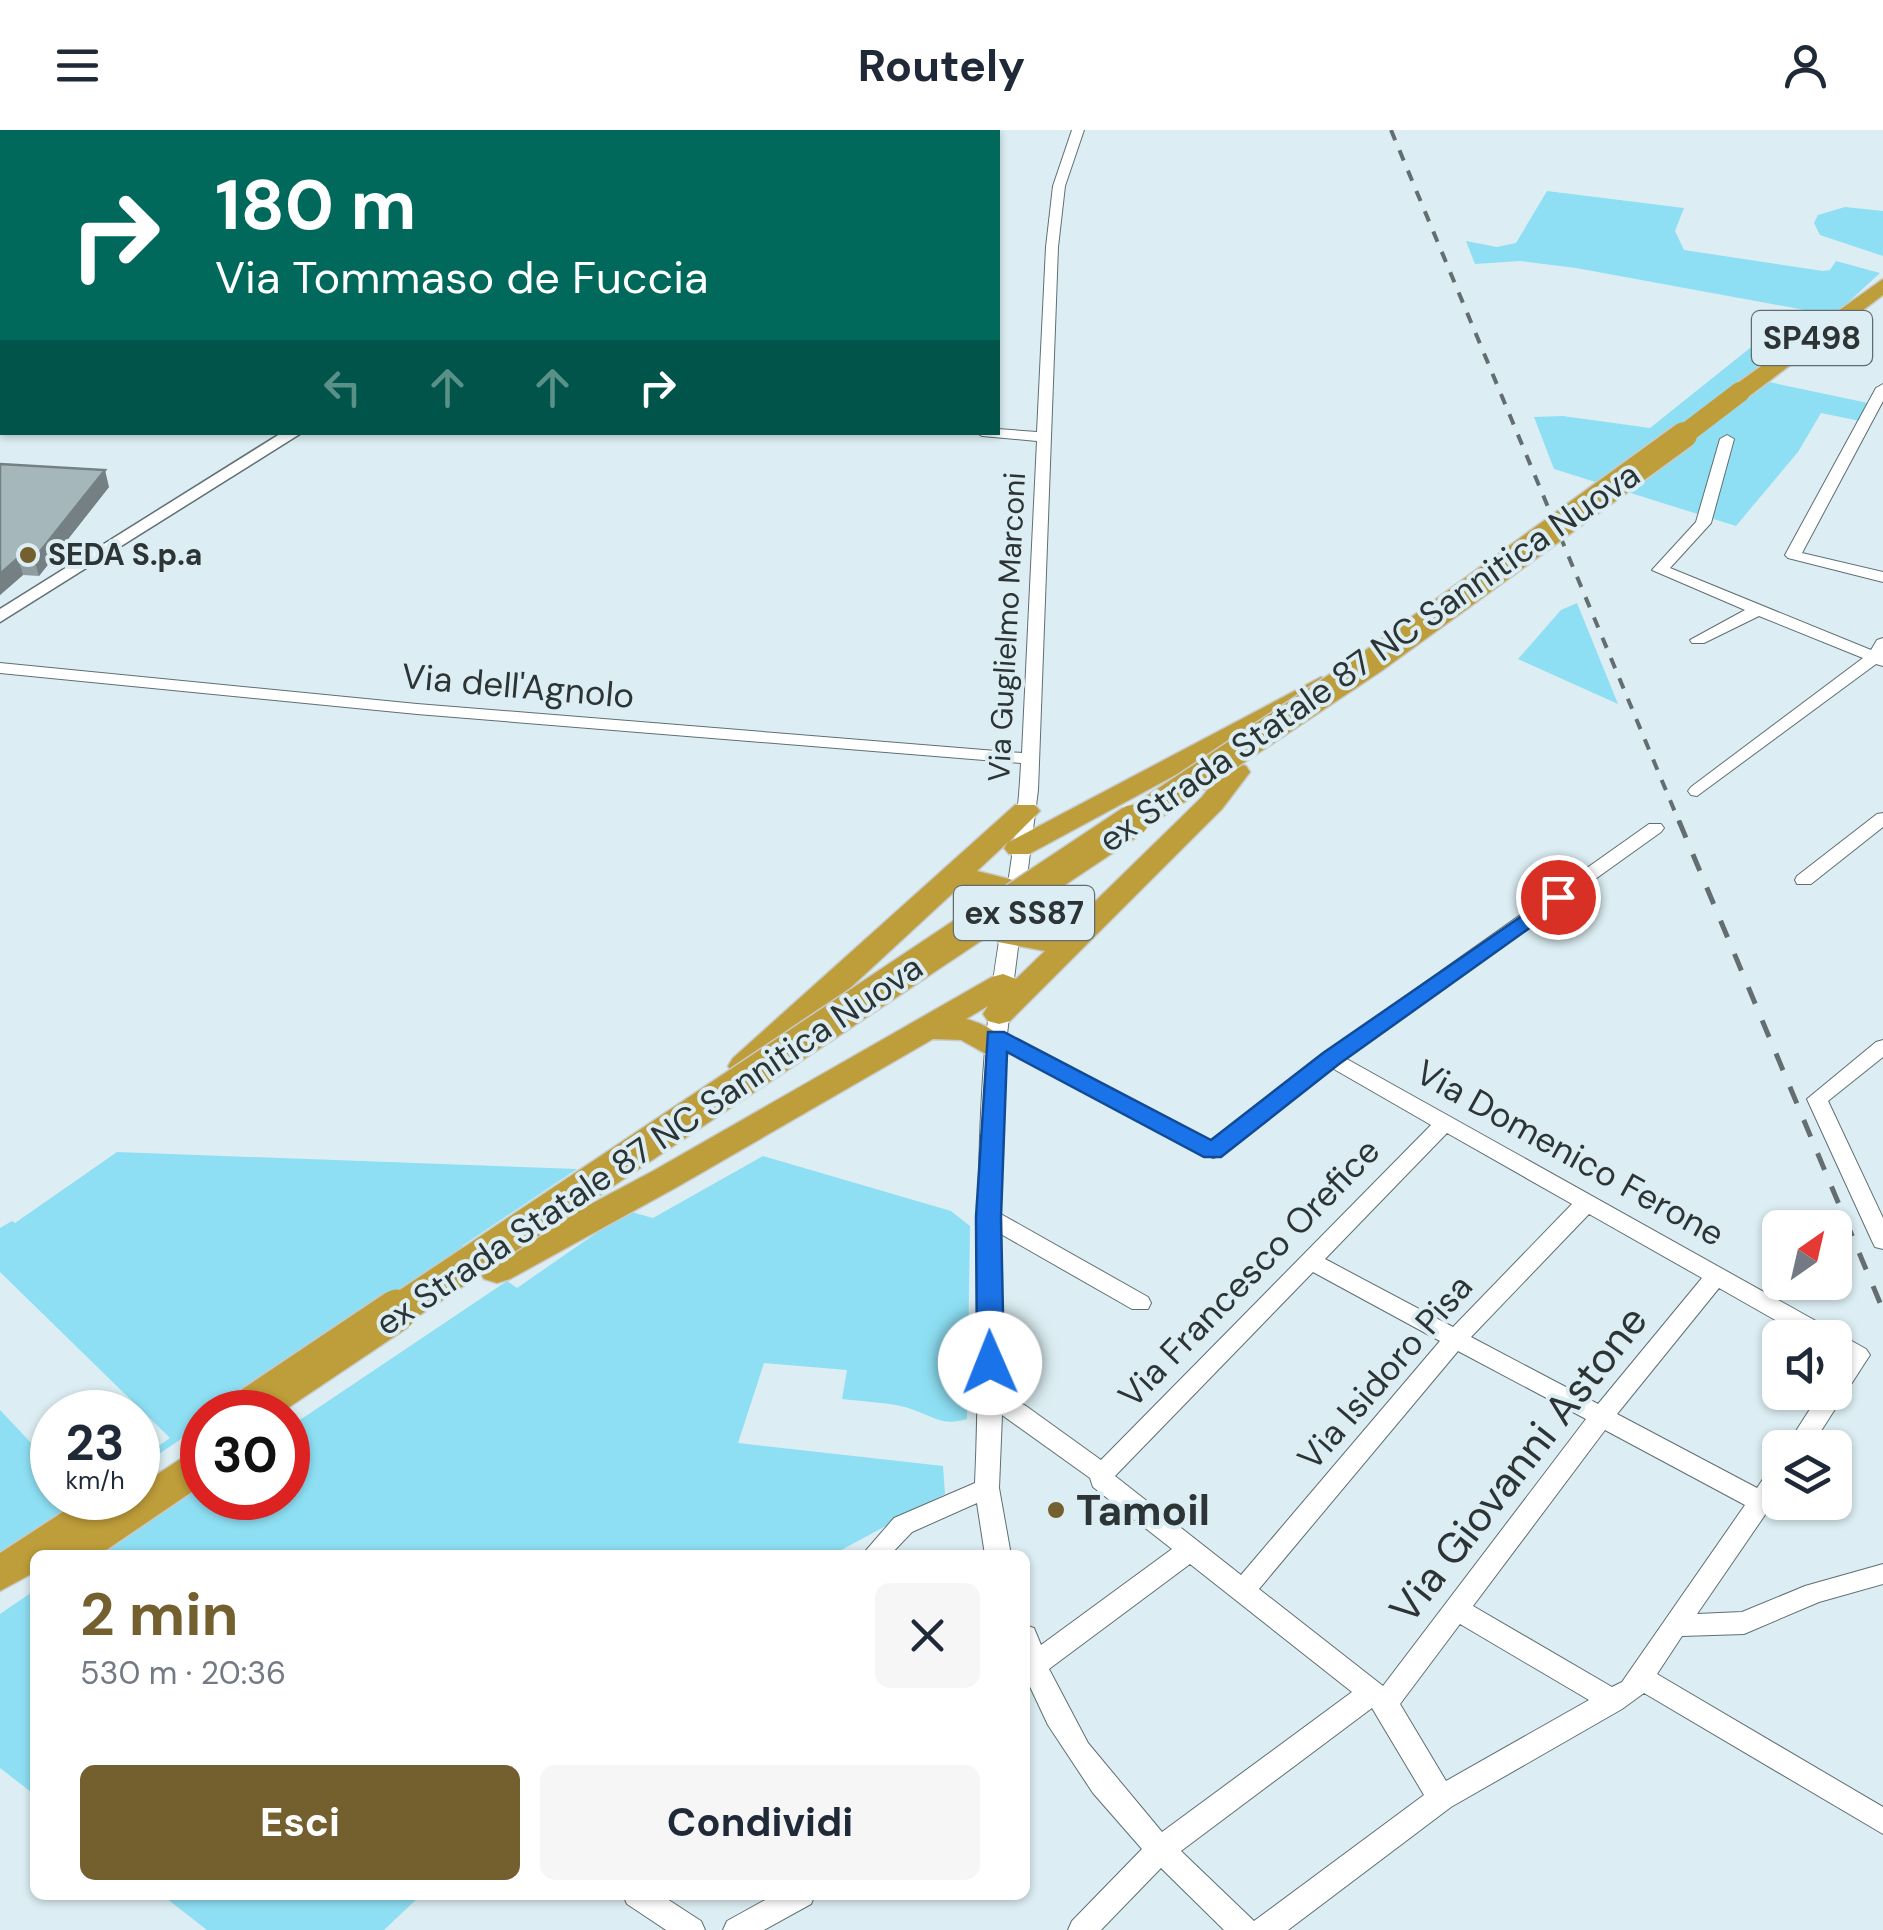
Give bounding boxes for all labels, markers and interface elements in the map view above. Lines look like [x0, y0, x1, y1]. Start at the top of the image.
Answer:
text: Routely [858, 36, 1025, 95]
icon: menu [50, 38, 105, 93]
icon: person [1778, 38, 1833, 93]
text: 180 m [215, 160, 416, 251]
icon: right [50, 170, 180, 300]
text: Via Tommaso de Fuccia [215, 248, 709, 307]
road number: SP498 [1752, 311, 1872, 365]
icon: left [315, 360, 370, 415]
icon: ahead [420, 360, 475, 415]
icon: ahead [525, 360, 580, 415]
icon: right [630, 360, 685, 415]
street label: ex Strada Statale 87 NC Sannitica Nuova [1089, 452, 1649, 862]
street label: Via Guglielmo Marconi [979, 471, 1034, 783]
place label: SEDA S.p.a [48, 535, 202, 574]
marker: SEDA S.p.a [17, 544, 39, 566]
street label: Via dell'Agnolo [400, 653, 636, 719]
pin [1516, 855, 1601, 940]
icon: arrive [1531, 870, 1586, 925]
road number: ex SS87 [954, 886, 1094, 940]
street label: ex Strada Statale 87 NC Sannitica Nuova [367, 944, 931, 1346]
street label: Via Domenico Ferone [1408, 1049, 1732, 1257]
street label: Via Francesco Orefice [1108, 1128, 1390, 1418]
north arrow [1762, 1210, 1852, 1300]
map controls [1762, 1210, 1852, 1520]
street label: Via Isidoro Pisa [1287, 1265, 1483, 1479]
street label: Via Giovanni Astone [1377, 1294, 1660, 1634]
position arrow [938, 1311, 1042, 1415]
button: sound [1762, 1320, 1852, 1410]
speed limit sign: 30 [180, 1390, 310, 1520]
text: 23 [66, 1410, 125, 1476]
button: layers [1762, 1430, 1852, 1520]
text: km/h [65, 1464, 125, 1497]
place label: Tamoil [1076, 1483, 1210, 1538]
marker: Tamoil [1045, 1499, 1067, 1521]
text: 2 min [80, 1575, 239, 1654]
button: close [875, 1583, 980, 1688]
text: 530 m · 20:36 [80, 1652, 286, 1694]
button: Esci [80, 1765, 520, 1880]
button: Condividi [540, 1765, 980, 1880]

